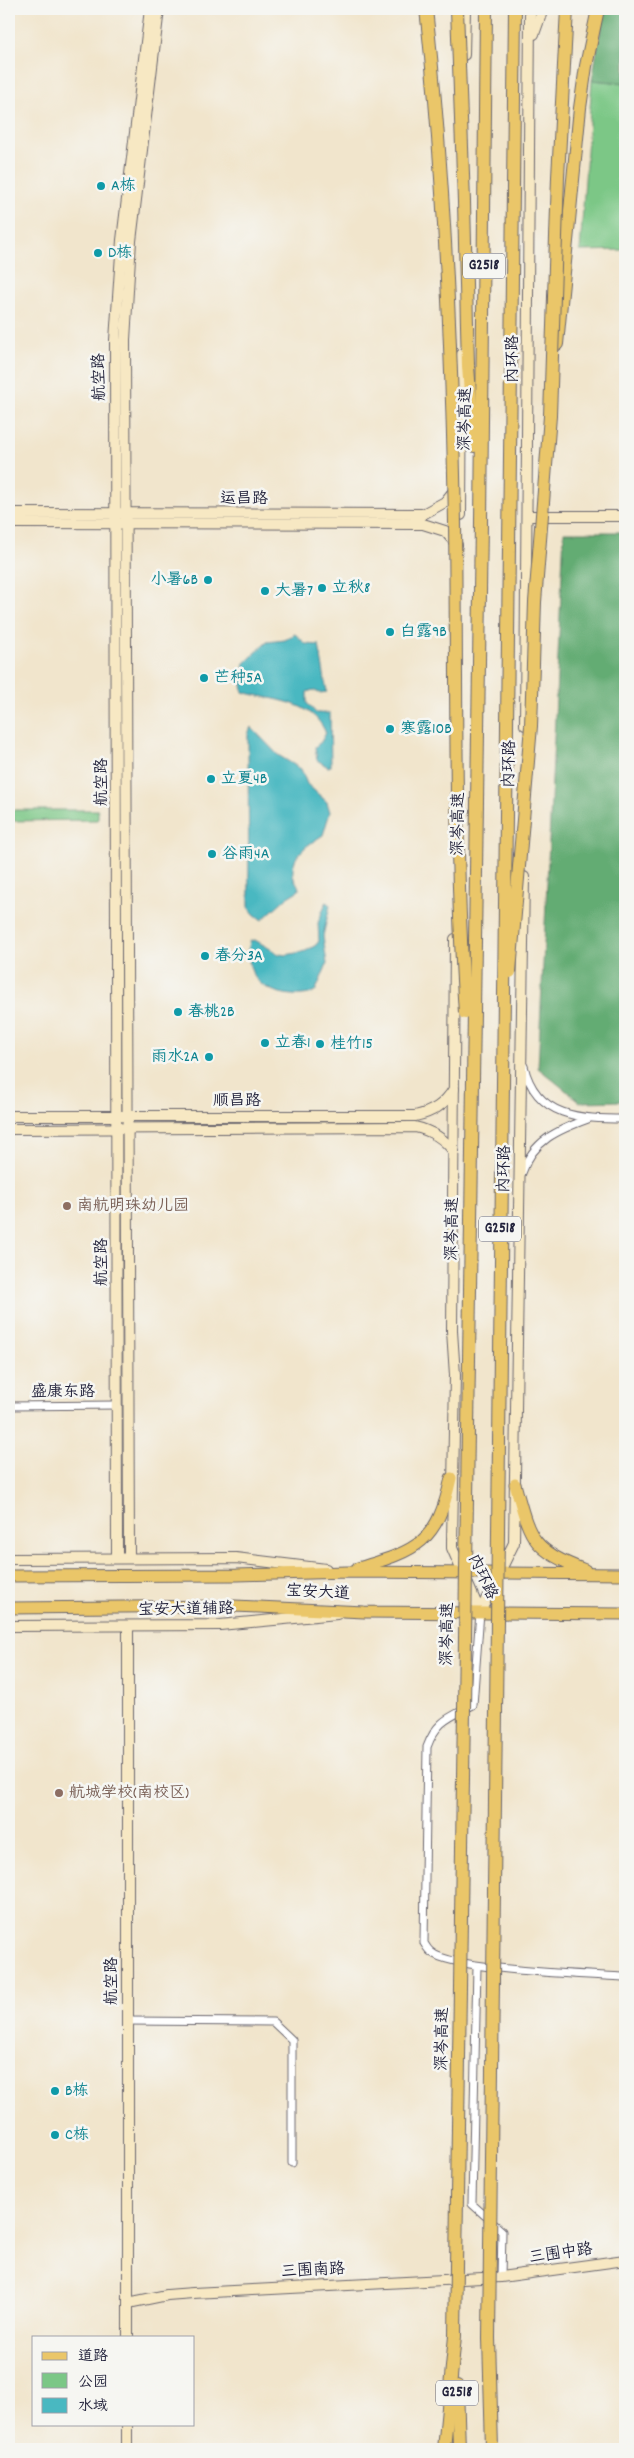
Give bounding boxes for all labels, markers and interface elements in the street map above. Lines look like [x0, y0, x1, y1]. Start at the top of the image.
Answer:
place label: A栋 [111, 175, 136, 198]
marker: A栋 [95, 180, 107, 192]
place label: D栋 [108, 242, 132, 265]
marker: D栋 [92, 247, 104, 259]
road number: G2518 [463, 254, 505, 278]
street label: 内环路 [502, 335, 525, 383]
street label: 航空路 [88, 353, 112, 401]
street label: 深岑高速 [454, 387, 478, 451]
street label: 运昌路 [220, 488, 268, 511]
place label: 小暑6B [151, 569, 198, 592]
marker: 小暑6B [202, 574, 214, 586]
place label: 立秋8 [332, 577, 370, 600]
place label: 大暑7 [275, 580, 313, 603]
marker: 立秋8 [316, 582, 328, 594]
marker: 大暑7 [259, 585, 271, 597]
place label: 白露9B [400, 621, 447, 644]
marker: 白露9B [384, 626, 396, 638]
place label: 芒种5A [214, 667, 262, 690]
marker: 芒种5A [198, 672, 210, 684]
place label: 寒露10B [400, 718, 452, 741]
marker: 寒露10B [384, 723, 396, 735]
street label: 内环路 [498, 740, 522, 788]
street label: 航空路 [91, 758, 114, 806]
place label: 立夏4B [221, 768, 267, 791]
marker: 立夏4B [205, 773, 217, 785]
street label: 深岑高速 [447, 792, 471, 856]
place label: 谷雨4A [222, 843, 270, 866]
marker: 谷雨4A [206, 848, 218, 860]
place label: 春分3A [215, 945, 263, 968]
marker: 春分3A [199, 950, 211, 962]
place label: 春桃2B [188, 1001, 235, 1024]
marker: 春桃2B [172, 1006, 184, 1018]
place label: 立春1 [275, 1032, 311, 1055]
place label: 桂竹15 [330, 1033, 373, 1056]
marker: 立春1 [259, 1037, 271, 1049]
marker: 桂竹15 [314, 1038, 326, 1050]
place label: 雨水2A [151, 1046, 199, 1069]
marker: 雨水2A [203, 1051, 215, 1063]
street label: 顺昌路 [213, 1090, 261, 1113]
street label: 内环路 [493, 1145, 517, 1193]
place label: 南航明珠幼儿园 [77, 1195, 189, 1218]
street label: 深岑高速 [441, 1197, 465, 1261]
marker: 南航明珠幼儿园 [61, 1200, 73, 1212]
road number: G2518 [479, 1216, 521, 1242]
street label: 航空路 [91, 1238, 114, 1286]
street label: 盛康东路 [31, 1381, 95, 1404]
street label: 内环路 [461, 1550, 503, 1604]
street label: 宝安大道 [285, 1580, 351, 1606]
street label: 宝安大道辅路 [138, 1598, 234, 1622]
street label: 深岑高速 [436, 1602, 460, 1666]
place label: 航城学校(南校区) [69, 1782, 189, 1805]
marker: 航城学校(南校区) [53, 1787, 65, 1799]
street label: 航空路 [101, 1957, 124, 2005]
street label: 深岑高速 [431, 2007, 455, 2071]
place label: B栋 [65, 2080, 89, 2103]
marker: B栋 [49, 2085, 61, 2097]
place label: C栋 [65, 2124, 89, 2147]
marker: C栋 [49, 2129, 61, 2141]
street label: 三围中路 [528, 2238, 594, 2270]
street label: 三围南路 [280, 2258, 346, 2284]
legend [32, 2336, 195, 2426]
text: 道路 [78, 2346, 108, 2368]
text: 公园 [78, 2372, 108, 2394]
road number: G2518 [436, 2380, 478, 2406]
text: 水域 [78, 2396, 108, 2418]

